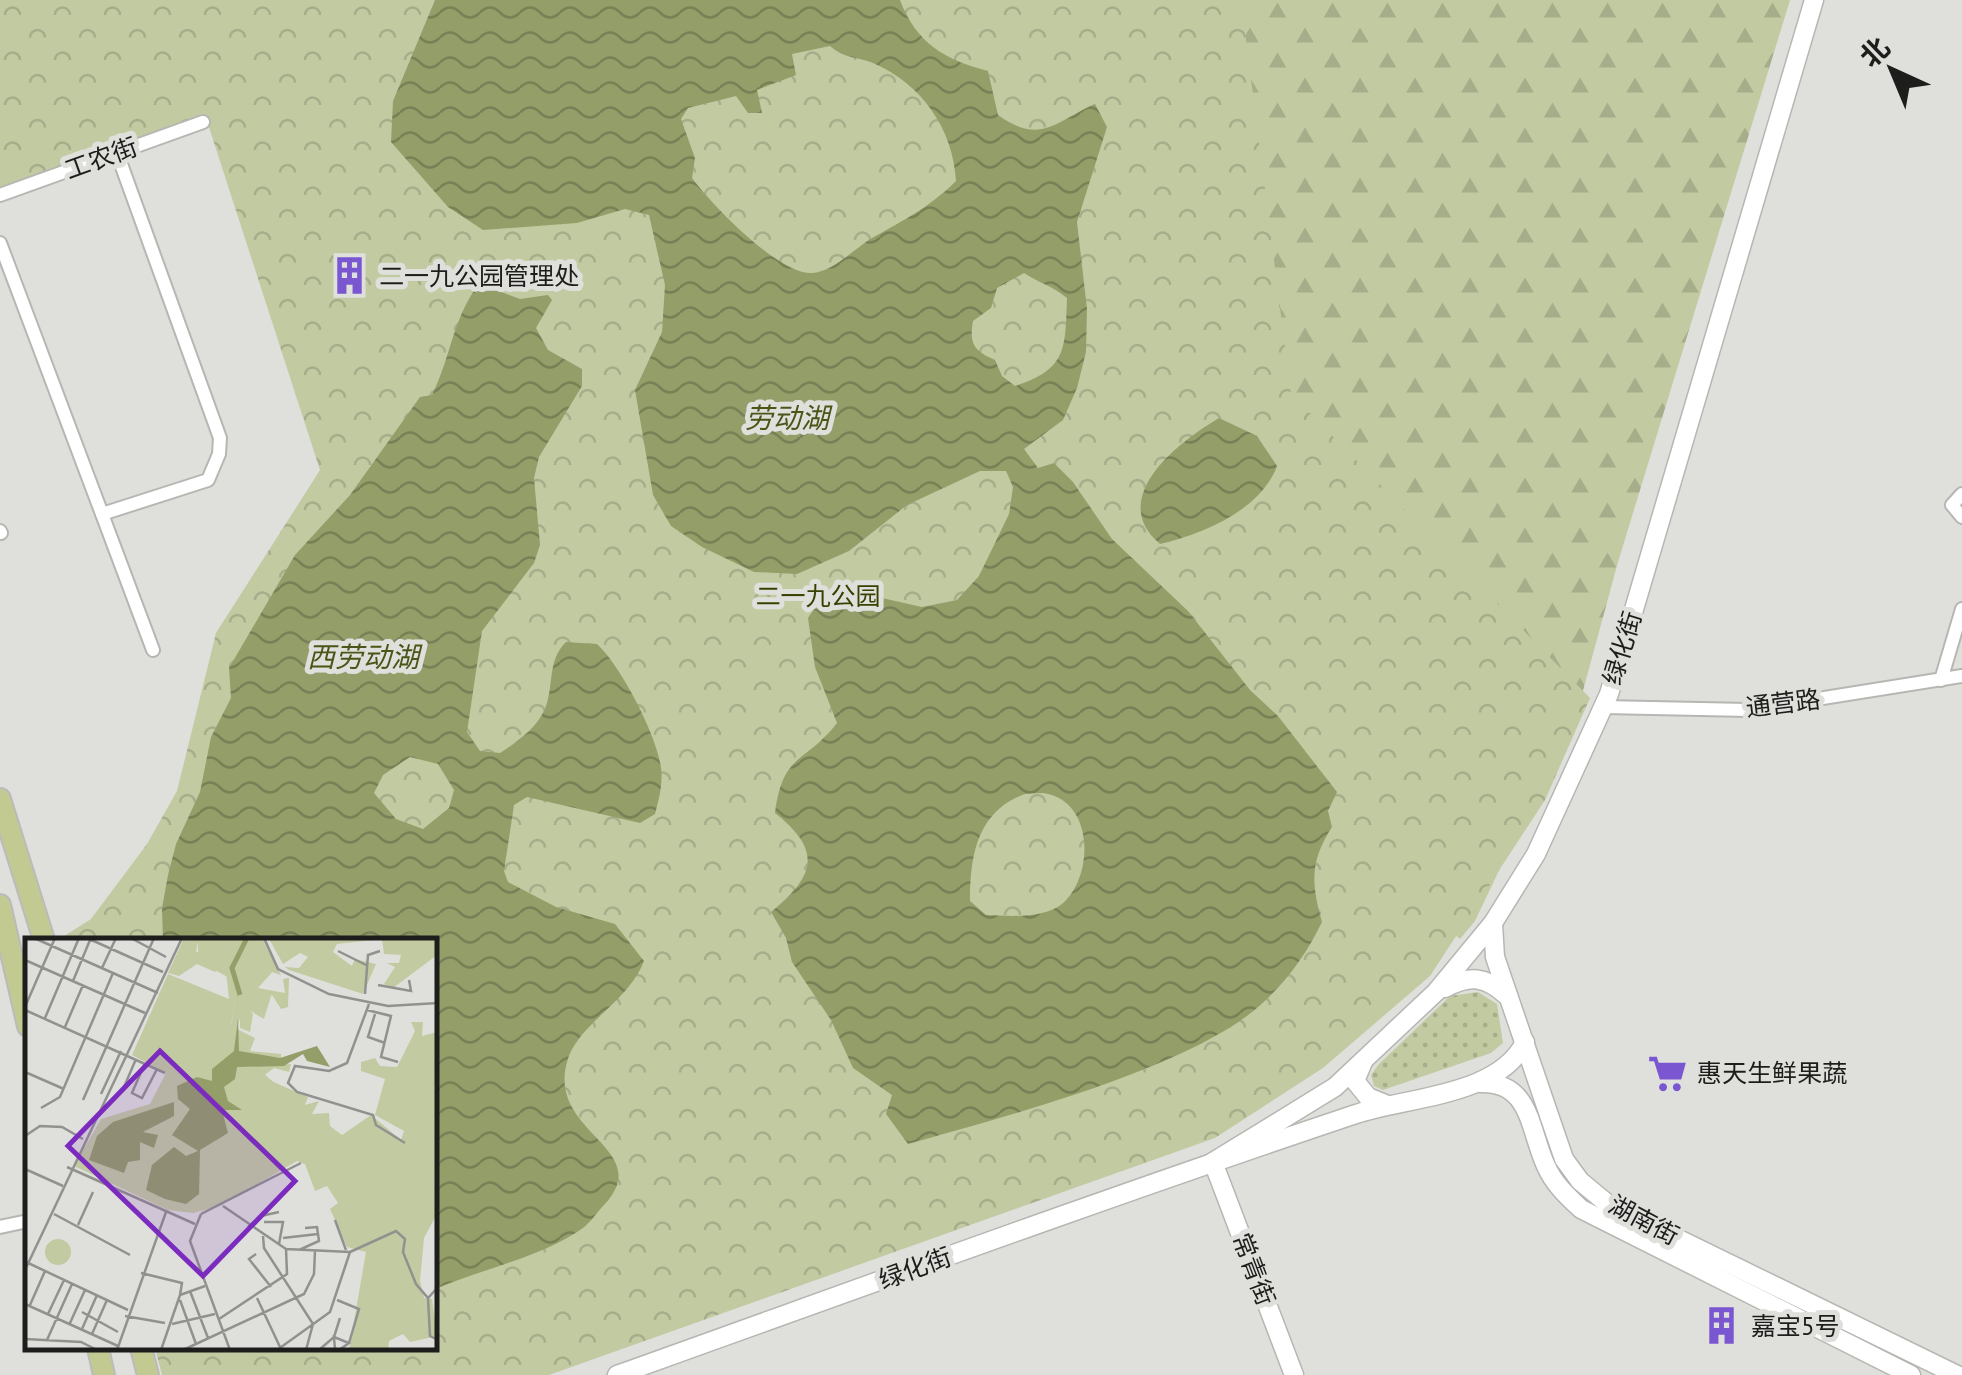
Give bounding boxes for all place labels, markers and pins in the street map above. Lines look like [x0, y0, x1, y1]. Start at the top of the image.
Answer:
building icon: 二一九公园管理处 [328, 255, 370, 297]
place label: 二一九公园管理处 [379, 260, 579, 292]
supermarket icon: 惠天生鲜果蔬 [1646, 1052, 1688, 1094]
place label: 惠天生鲜果蔬 [1697, 1057, 1847, 1089]
building icon: 嘉宝5号 [1700, 1305, 1742, 1347]
place label: 嘉宝5号 [1751, 1310, 1840, 1342]

